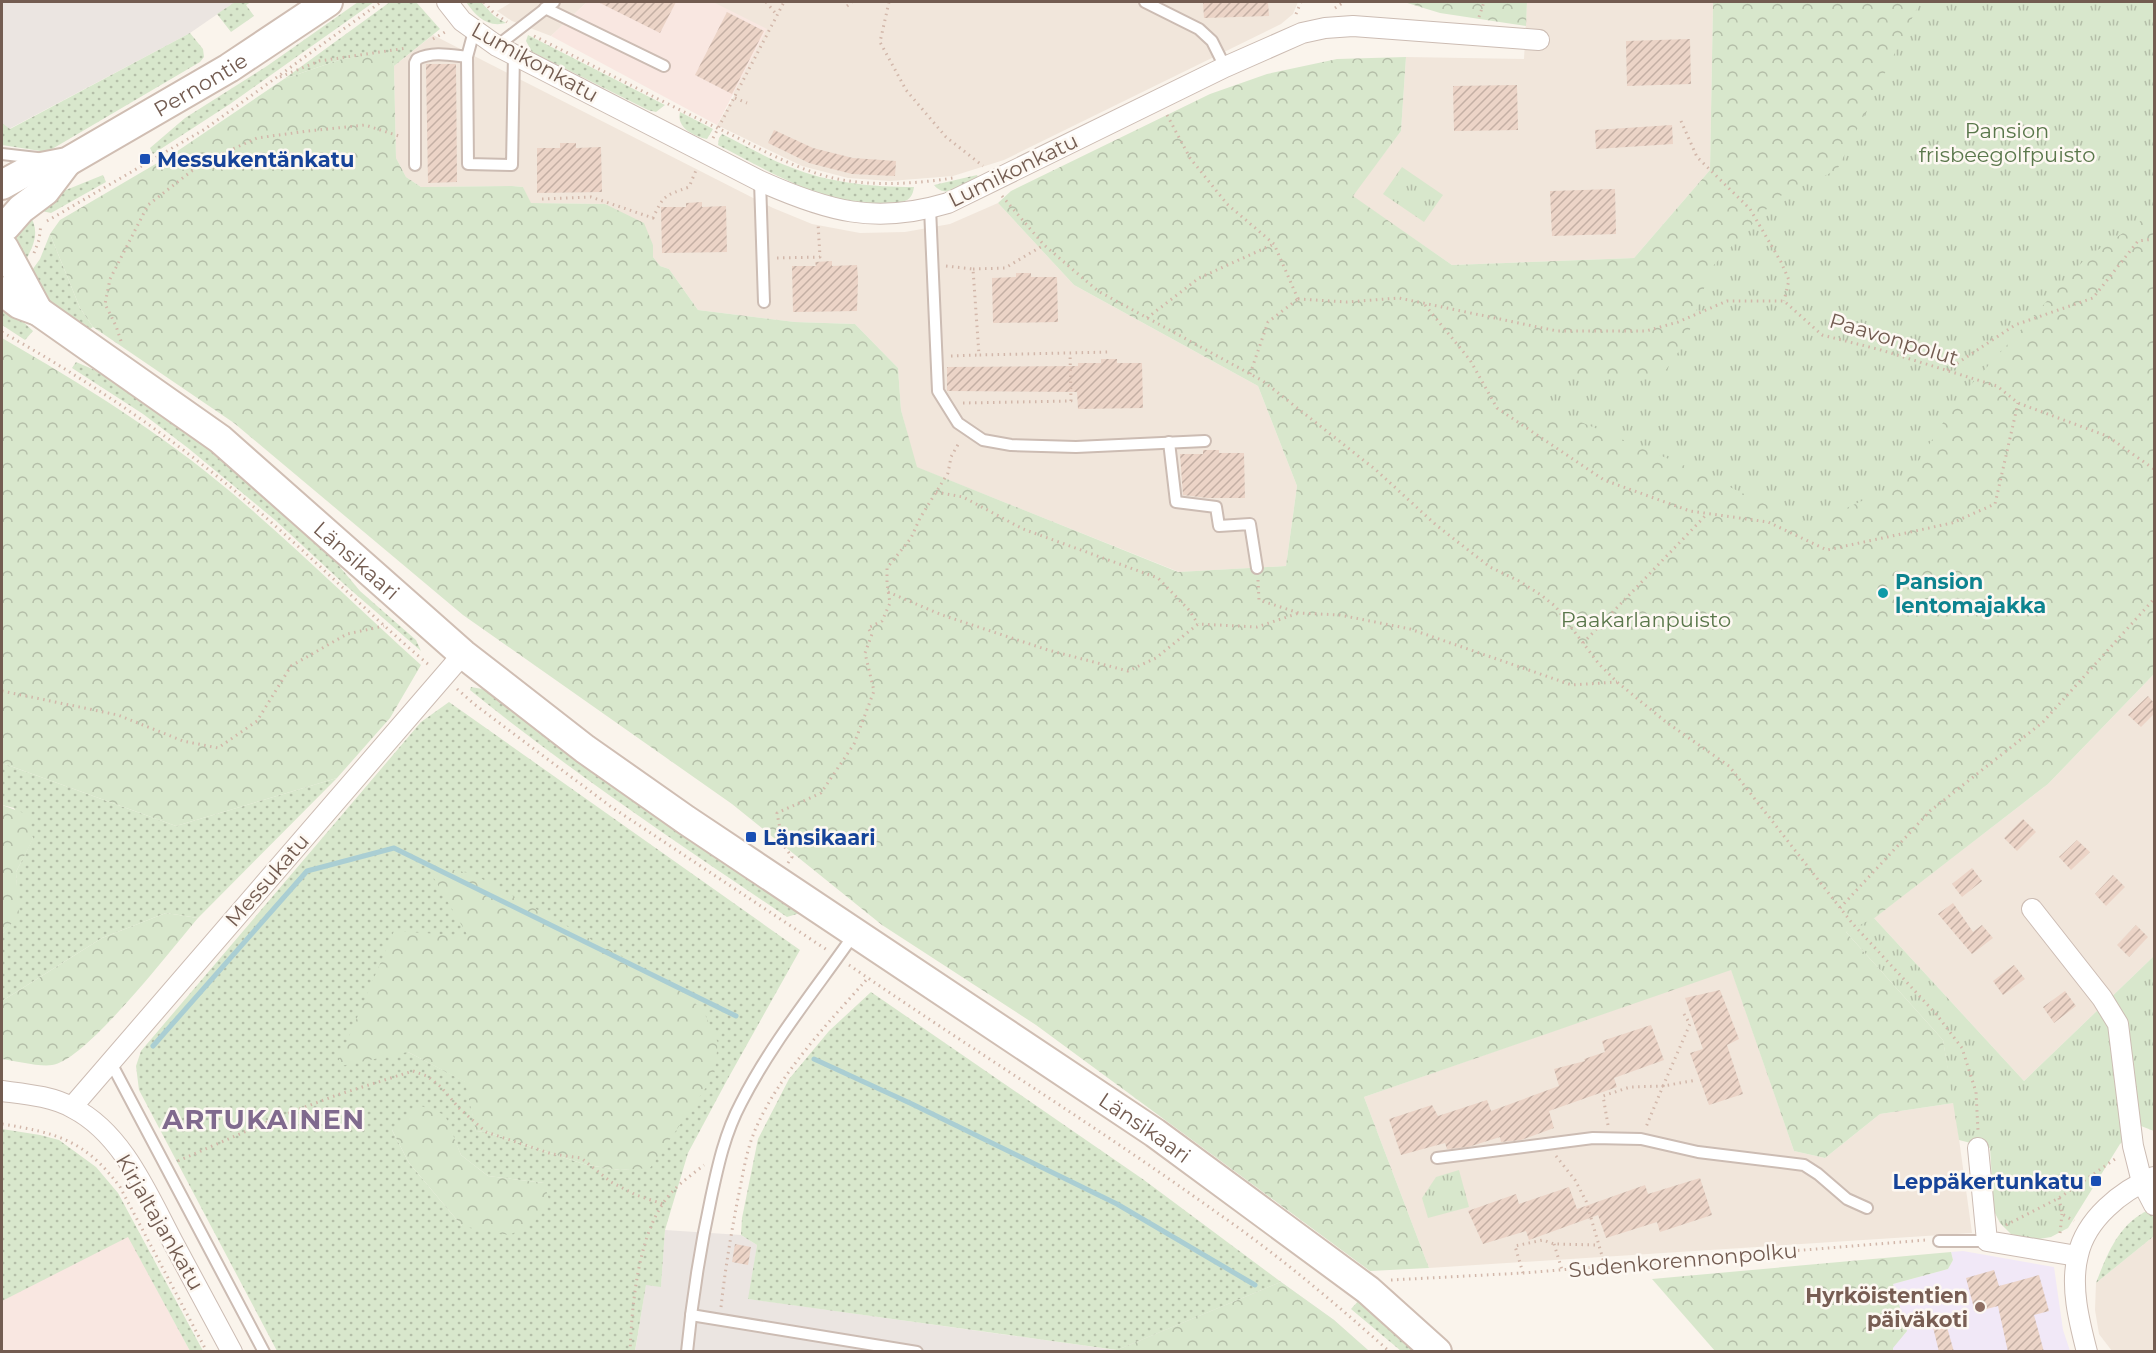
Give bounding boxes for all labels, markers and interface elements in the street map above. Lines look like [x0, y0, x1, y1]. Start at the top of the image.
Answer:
street label: Lumikonkatu [467, 17, 603, 107]
street label: Pernontie [149, 47, 252, 122]
park label: Pansion frisbeegolfpuisto [1919, 118, 2095, 167]
street label: Lumikonkatu [944, 128, 1082, 212]
place label: Messukentänkatu [157, 147, 354, 172]
marker: Messukentänkatu [138, 152, 152, 166]
street label: Paavonpolut [1827, 308, 1961, 370]
street label: Länsikaari [309, 516, 405, 605]
place label: Pansion lentomajakka [1895, 569, 2046, 618]
marker: Pansion lentomajakka [1876, 586, 1890, 600]
park label: Paakarlanpuisto [1561, 607, 1731, 632]
place label: Länsikaari [763, 825, 875, 850]
street label: Messukatu [220, 829, 314, 931]
marker: Länsikaari [744, 830, 758, 844]
street label: Länsikaari [1094, 1087, 1196, 1168]
district label: ARTUKAINEN [161, 1103, 366, 1136]
street label: Kirjaltajankatu [111, 1150, 209, 1294]
place label: Leppäkertunkatu [1892, 1169, 2084, 1194]
marker: Leppäkertunkatu [2089, 1174, 2103, 1188]
street label: Sudenkorennonpolku [1568, 1238, 1798, 1282]
place label: Hyrköistentien päiväkoti [1805, 1283, 1968, 1332]
marker: Hyrköistentien päiväkoti [1973, 1300, 1987, 1314]

